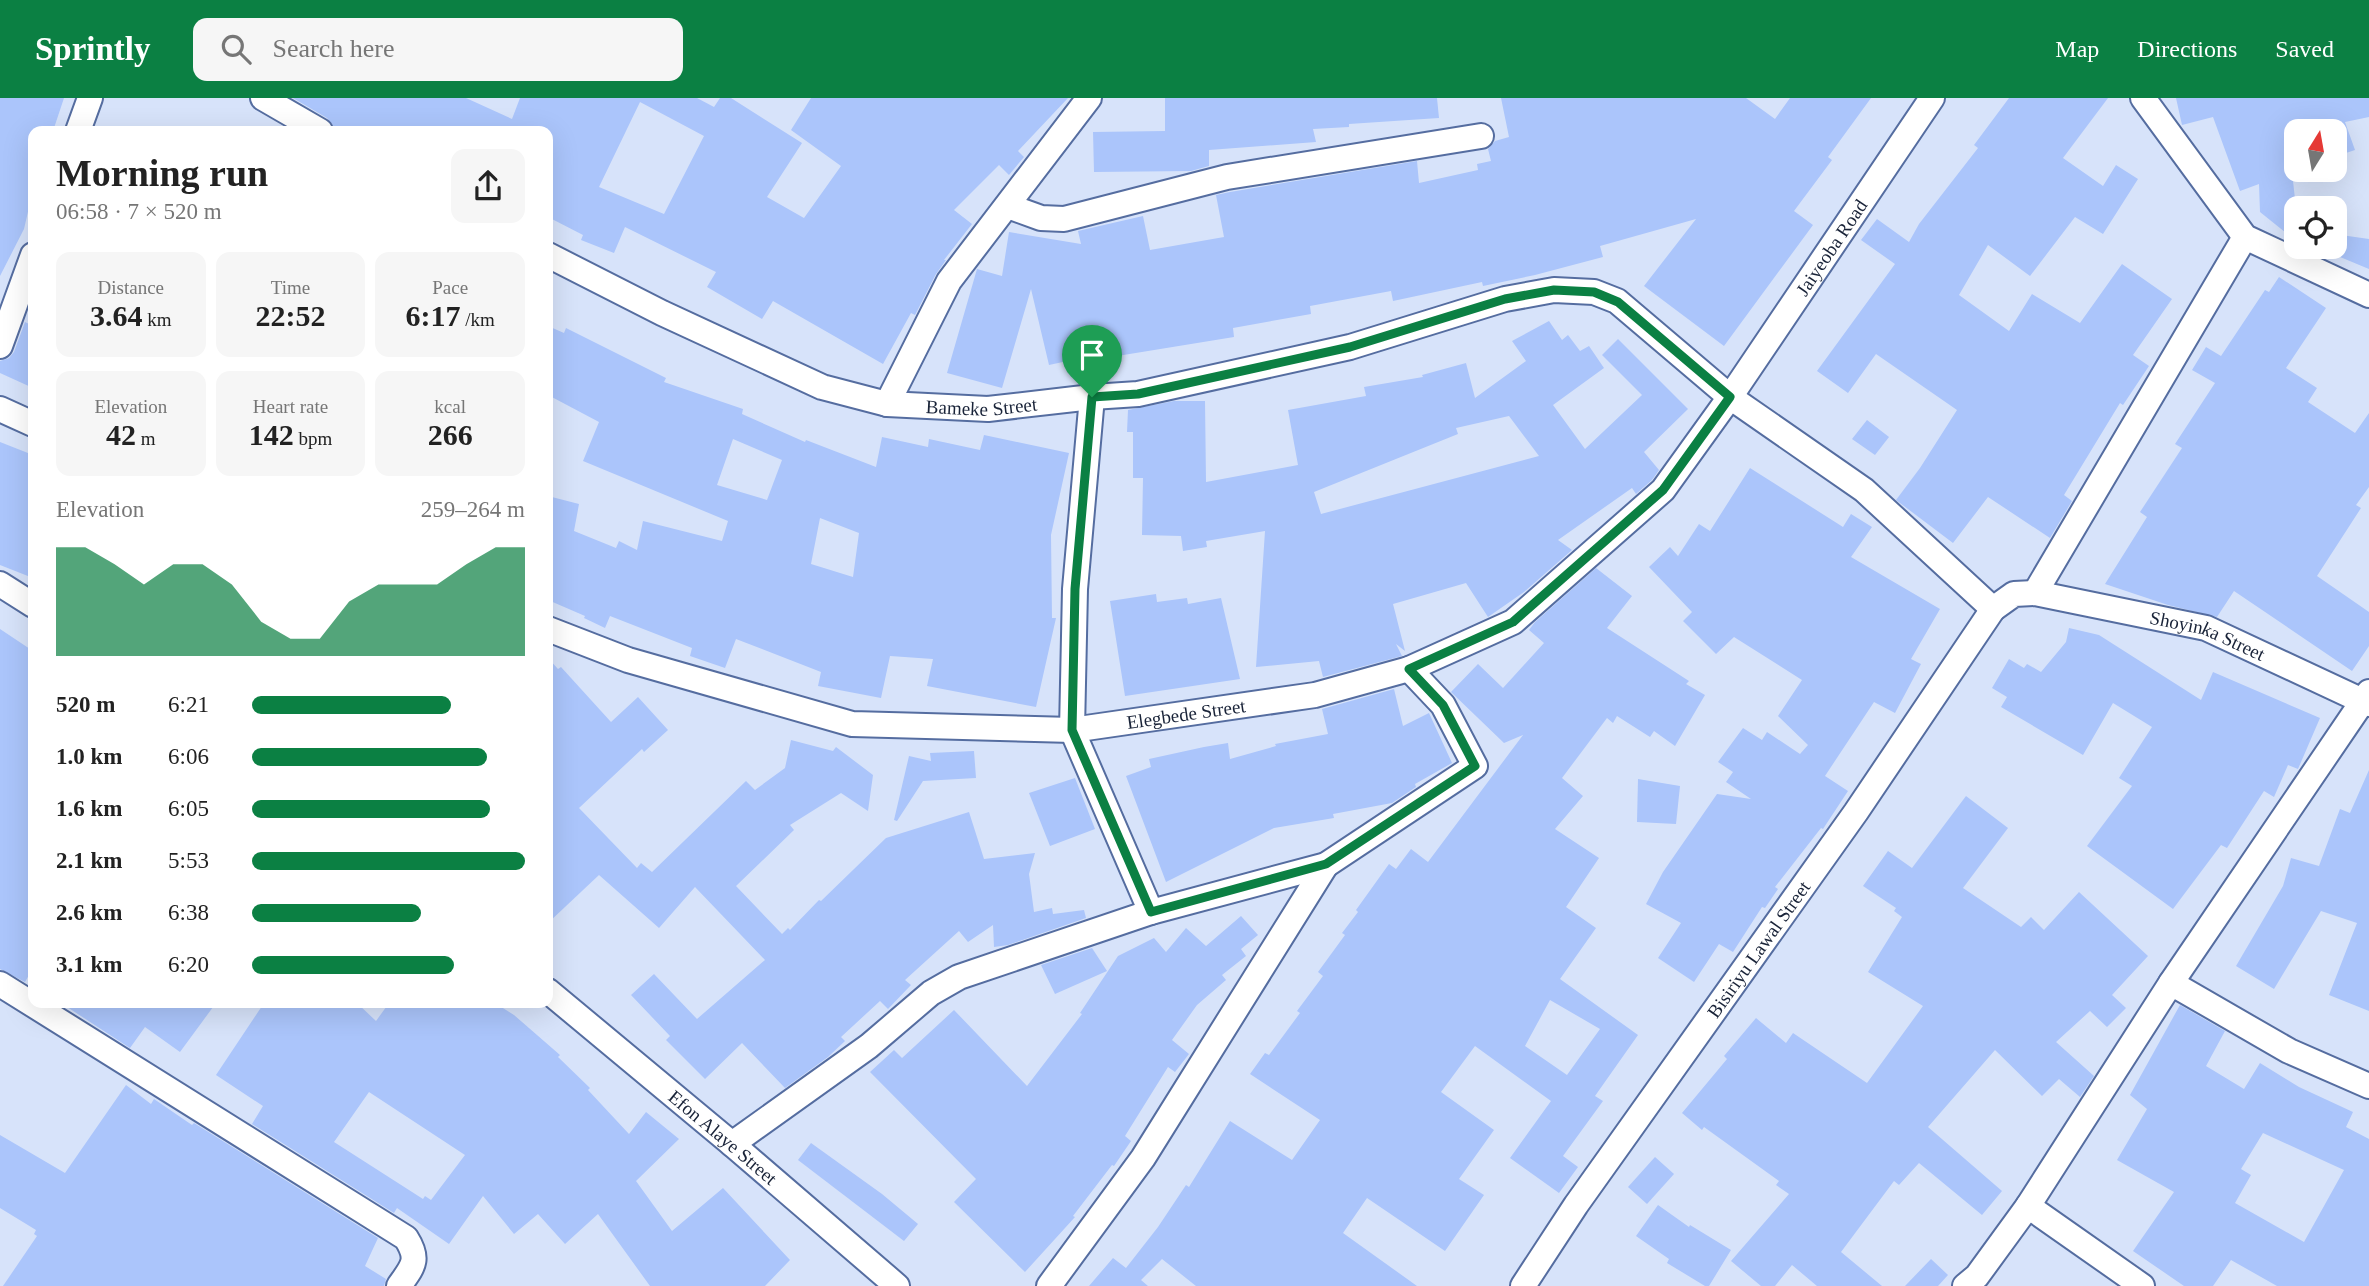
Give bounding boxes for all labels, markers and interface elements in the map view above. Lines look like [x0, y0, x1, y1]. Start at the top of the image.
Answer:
search box [193, 18, 683, 81]
icon: search [217, 30, 255, 68]
text: Sprintly [35, 31, 151, 67]
text: Search here [273, 34, 395, 63]
text: Map [2055, 36, 2099, 62]
text: Directions [2137, 36, 2237, 62]
text: Saved [2275, 36, 2334, 62]
north arrow [2284, 119, 2347, 182]
map controls [2284, 119, 2347, 259]
button: share [451, 149, 525, 223]
text: Morning run [56, 152, 268, 194]
street label: Jaiyeoba Road [1792, 195, 1872, 300]
button: locate [2284, 196, 2347, 259]
text: 06:58 · 7 × 520 m [56, 199, 222, 224]
text: Distance [98, 277, 164, 298]
text: Time [271, 277, 310, 298]
text: Pace [432, 277, 468, 298]
text: 3.64 [90, 299, 143, 332]
text: 22:52 [255, 299, 325, 332]
text: 6:17 [406, 299, 461, 332]
text: km [143, 309, 172, 330]
text: /km [461, 309, 495, 330]
pin [1062, 325, 1122, 397]
icon: arrive [1073, 336, 1111, 374]
street label: Bameke Street [925, 393, 1039, 420]
text: Elevation [94, 396, 167, 417]
text: Heart rate [253, 396, 328, 417]
text: kcal [434, 396, 466, 417]
text: 42 [106, 418, 136, 451]
text: 142 [249, 418, 294, 451]
text: 266 [428, 418, 473, 451]
text: m [136, 428, 156, 449]
text: bpm [294, 428, 332, 449]
text: Elevation [56, 497, 144, 522]
text: 259–264 m [421, 497, 525, 522]
street label: Shoyinka Street [2148, 607, 2269, 665]
text: 520 m [56, 692, 115, 717]
text: 6:21 [168, 692, 209, 717]
street label: Elegbede Street [1125, 695, 1248, 733]
text: 1.0 km [56, 744, 122, 769]
text: 6:06 [168, 744, 209, 769]
text: 1.6 km [56, 796, 122, 821]
text: 6:05 [168, 796, 209, 821]
text: 2.1 km [56, 848, 122, 873]
text: 5:53 [168, 848, 209, 873]
street label: Bisiriyu Lawal Street [1703, 876, 1815, 1022]
text: 2.6 km [56, 900, 122, 925]
text: 6:38 [168, 900, 209, 925]
text: 3.1 km [56, 952, 122, 977]
text: 6:20 [168, 952, 209, 977]
street label: Efon Alaye Street [664, 1086, 782, 1190]

